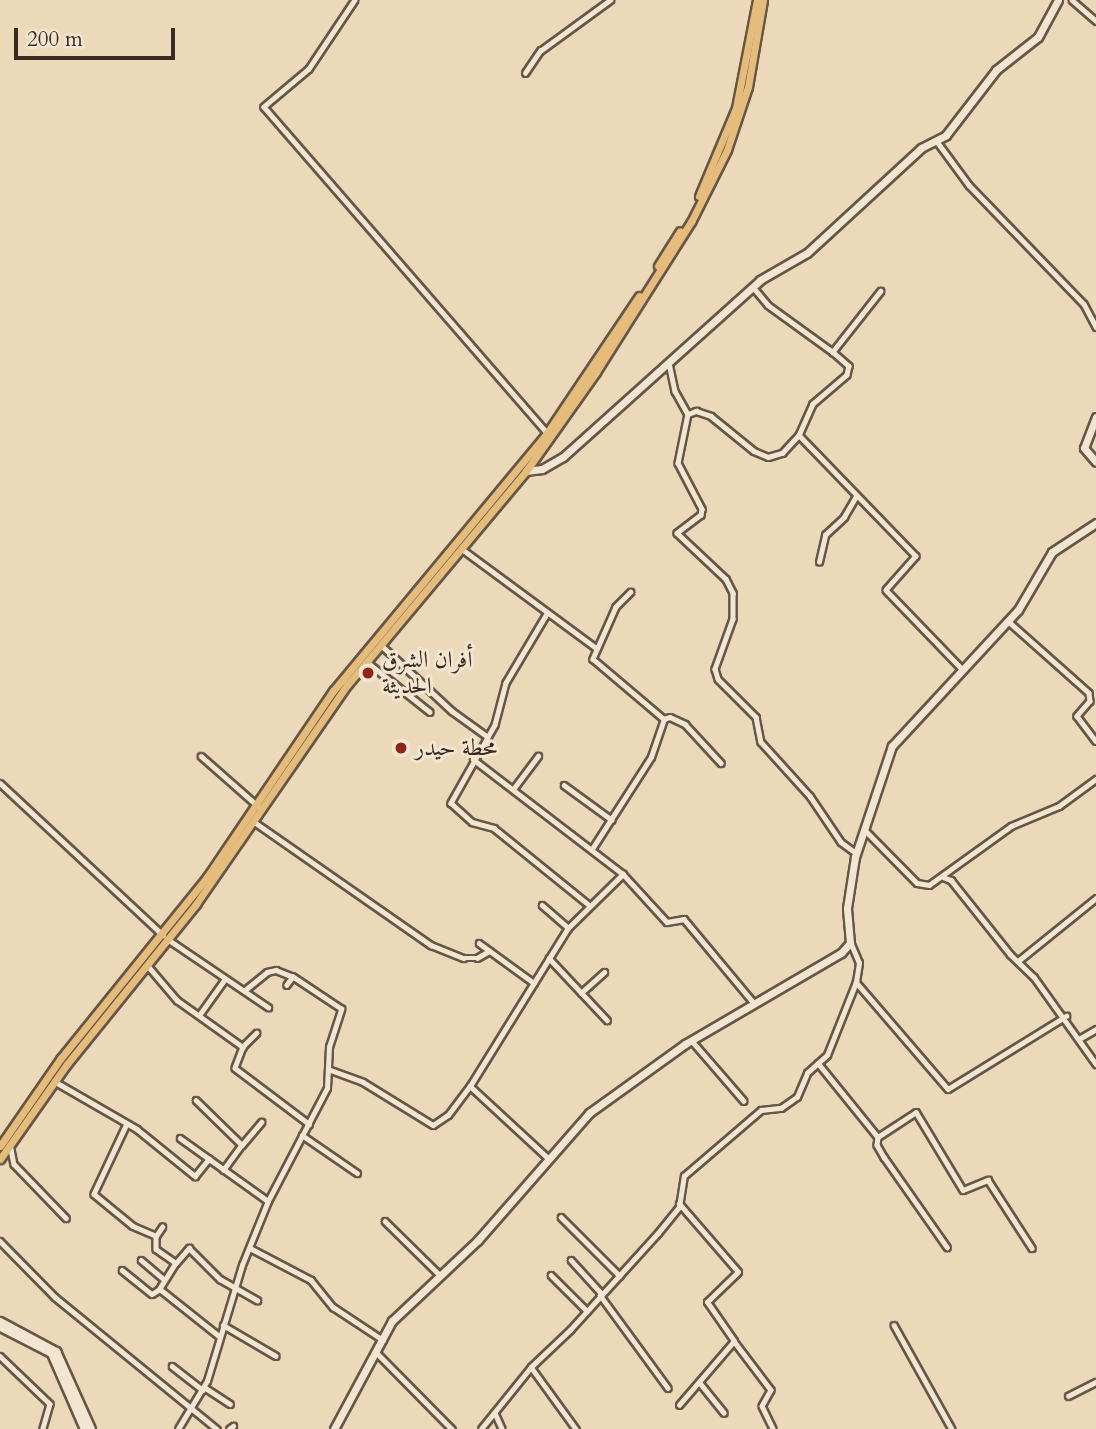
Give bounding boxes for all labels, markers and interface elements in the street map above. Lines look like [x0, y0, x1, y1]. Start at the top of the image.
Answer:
scale bar [18, 14, 178, 58]
text: 200 m [27, 25, 83, 54]
place label: أفران الشرق الحديثة [382, 646, 473, 700]
marker: أفران الشرق الحديثة [360, 665, 376, 681]
place label: محطة حيدر [415, 734, 497, 762]
marker: محطة حيدر [393, 740, 409, 756]

